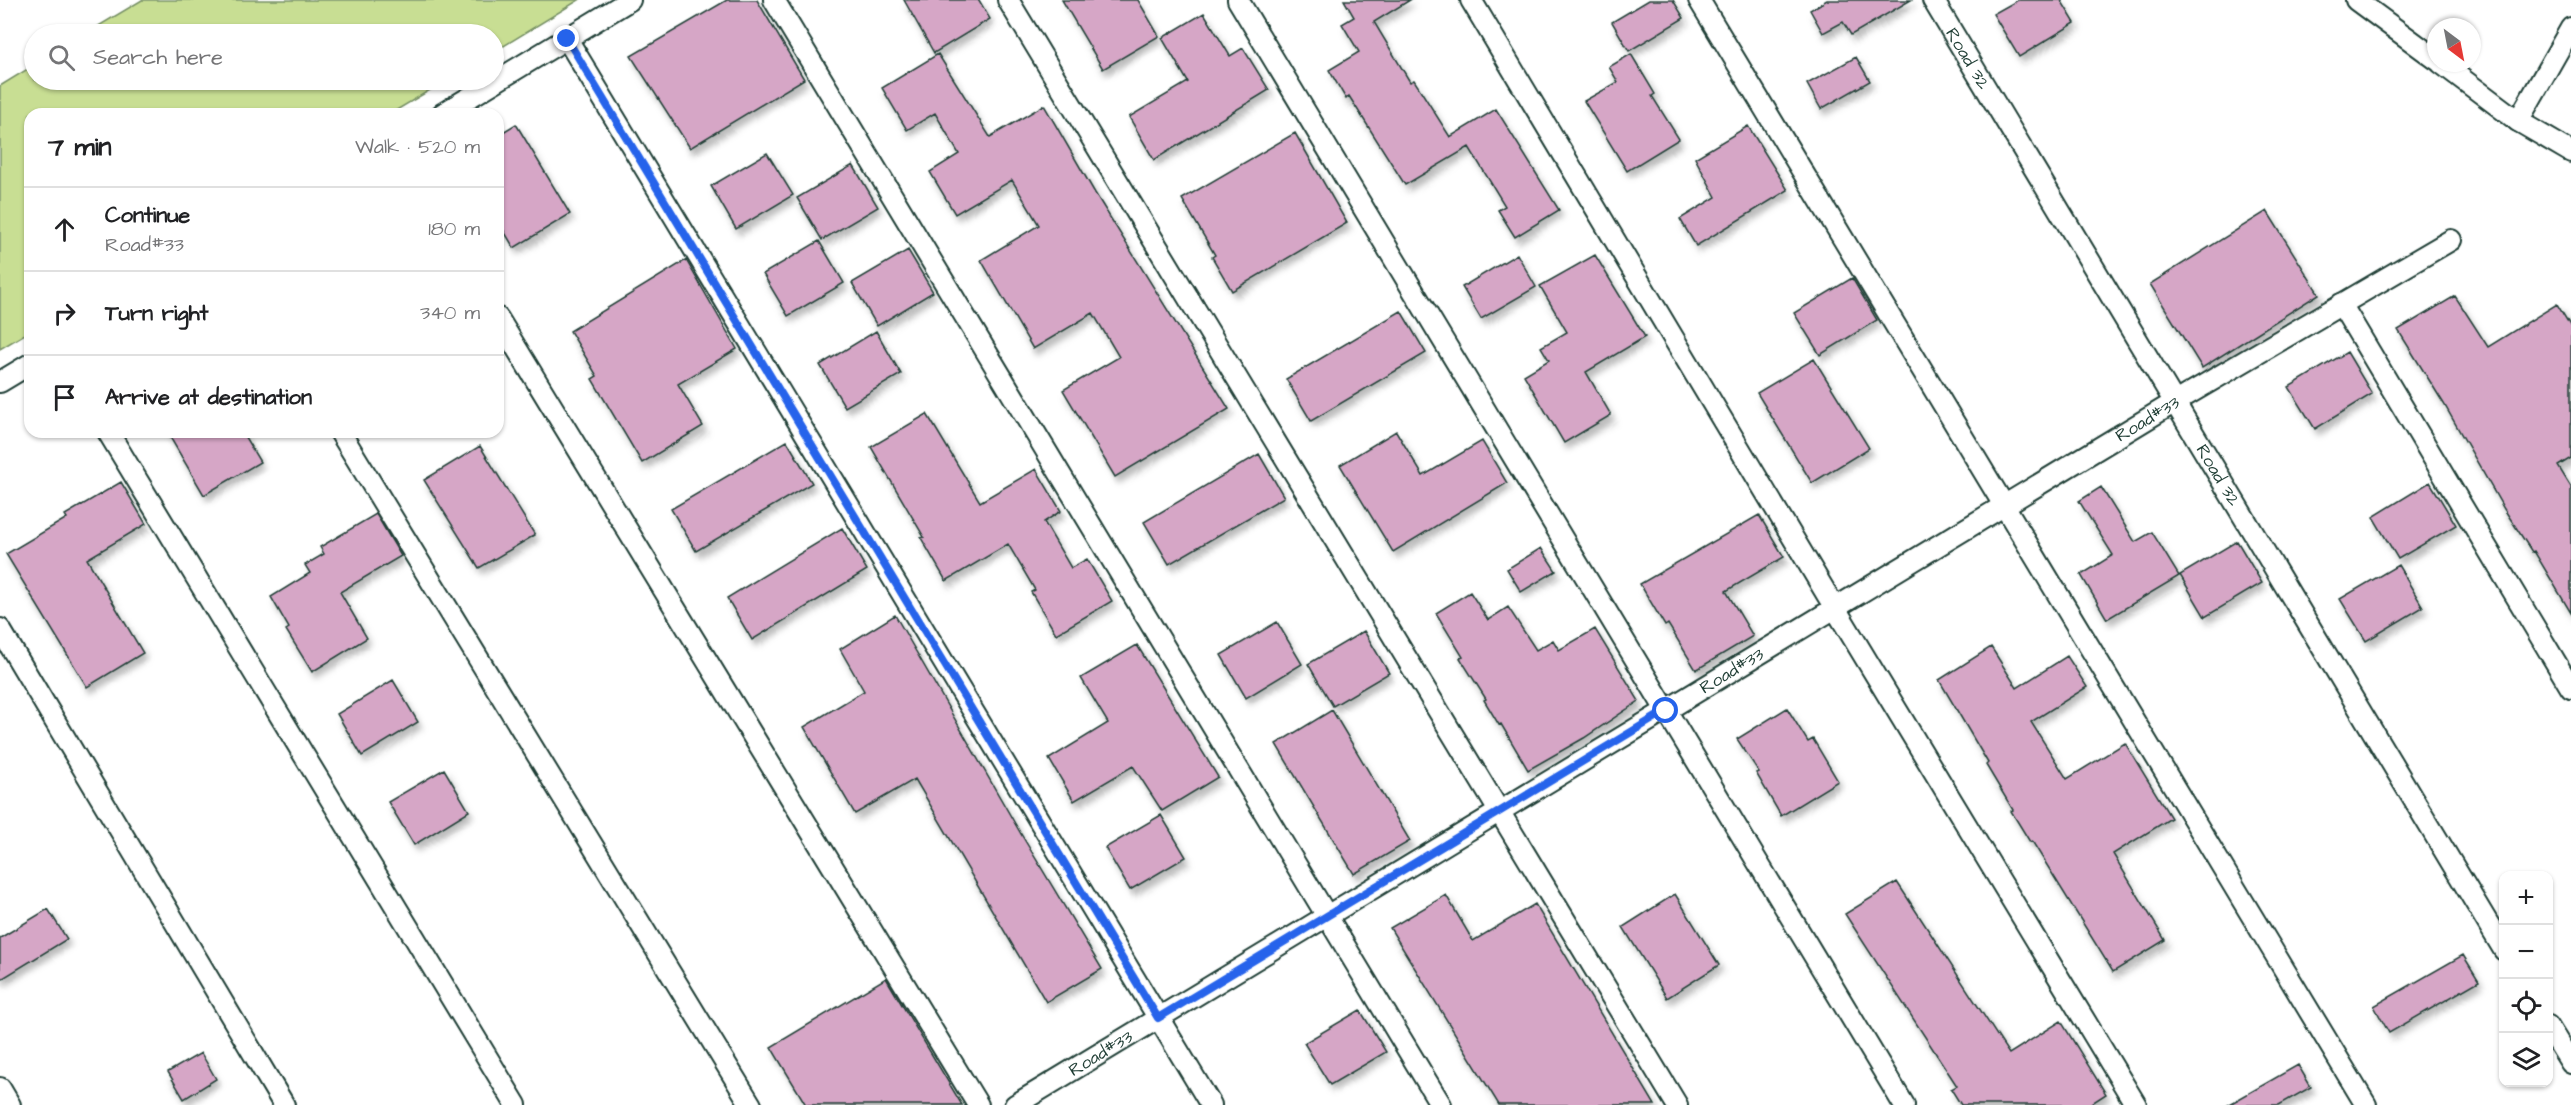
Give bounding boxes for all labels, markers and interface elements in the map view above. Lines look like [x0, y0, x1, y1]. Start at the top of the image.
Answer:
north arrow [2427, 18, 2481, 72]
street label: Road 32 [1939, 23, 1996, 95]
search box [24, 24, 504, 90]
route end [553, 25, 579, 51]
icon: search [45, 41, 78, 74]
text: Search here [93, 42, 223, 73]
text: 7 min [48, 129, 112, 165]
text: Walk · 520 m [355, 133, 480, 161]
text: Continue [105, 200, 190, 231]
icon: ahead [48, 213, 81, 246]
text: 180 m [428, 215, 480, 243]
text: Road#33 [105, 231, 184, 259]
icon: right [48, 297, 81, 330]
text: Turn right [105, 298, 208, 329]
text: 340 m [420, 299, 480, 327]
icon: arrive [48, 381, 81, 414]
text: Arrive at destination [105, 382, 312, 413]
street label: Road#33 [2111, 390, 2184, 448]
street label: Road 32 [2190, 439, 2247, 511]
street label: Road#33 [1695, 642, 1769, 700]
route start [1652, 697, 1678, 723]
map controls [2499, 871, 2553, 1087]
button: + [2499, 871, 2553, 925]
button: − [2499, 925, 2553, 979]
button: locate [2499, 979, 2553, 1033]
street label: Road#33 [1064, 1024, 1138, 1083]
button: layers [2499, 1033, 2553, 1087]

